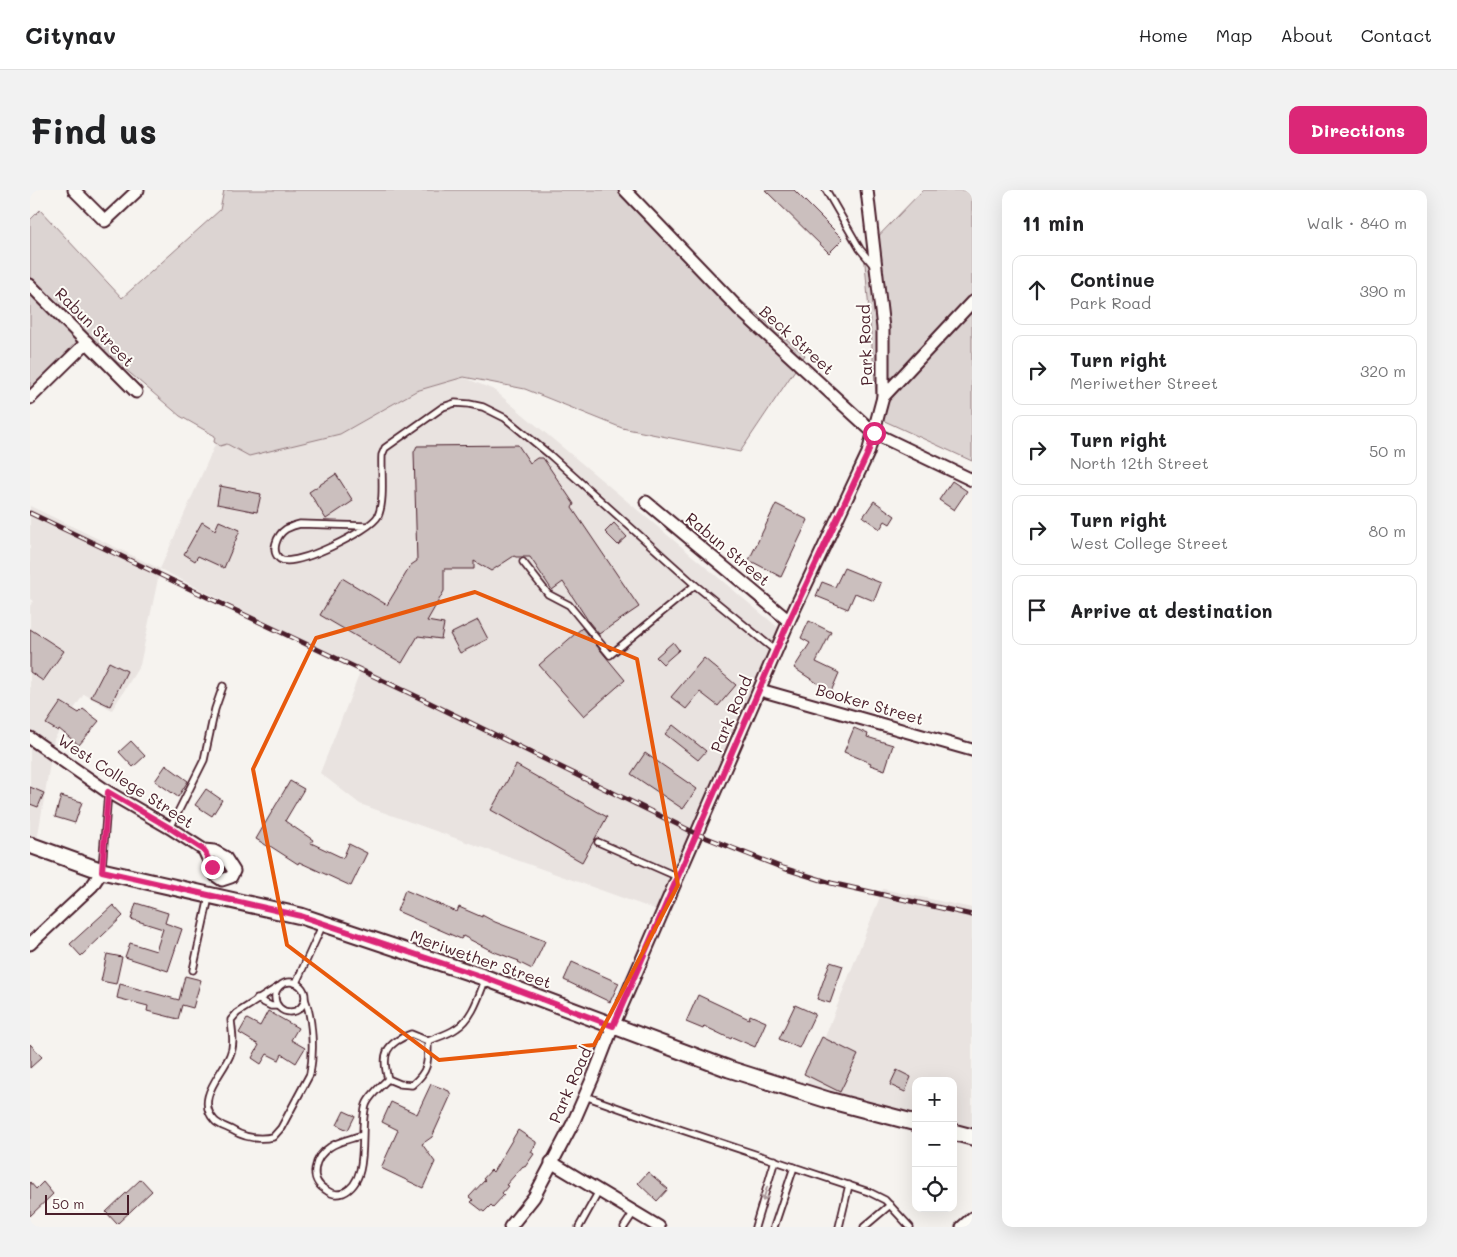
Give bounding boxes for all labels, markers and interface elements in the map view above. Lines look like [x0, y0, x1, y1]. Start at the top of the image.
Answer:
text: Citynav [25, 19, 116, 50]
text: Home [1139, 23, 1188, 47]
text: Map [1216, 23, 1252, 47]
text: About [1280, 23, 1333, 47]
text: Contact [1361, 23, 1432, 47]
button: Directions [1289, 106, 1427, 154]
text: Find us [30, 107, 157, 153]
text: 11 min [1022, 209, 1084, 236]
text: Walk · 840 m [1306, 212, 1407, 233]
text: Continue [1070, 267, 1155, 292]
icon: ahead [1023, 276, 1051, 304]
text: 390 m [1359, 280, 1406, 301]
street label: Rabun Street [51, 282, 140, 371]
text: Park Road [1070, 292, 1151, 313]
street label: Beck Street [755, 300, 839, 379]
street label: Park Road [853, 304, 876, 386]
text: Turn right [1070, 347, 1167, 372]
icon: right [1023, 356, 1051, 384]
text: 320 m [1360, 360, 1406, 381]
text: Meriwether Street [1070, 372, 1218, 393]
route start [863, 422, 886, 445]
text: Turn right [1070, 427, 1167, 452]
icon: right [1023, 436, 1051, 464]
text: 50 m [1369, 440, 1406, 461]
text: North 12th Street [1070, 452, 1209, 473]
street label: Rabun Street [682, 507, 775, 590]
text: Turn right [1070, 507, 1167, 532]
icon: right [1023, 516, 1051, 544]
text: 80 m [1369, 520, 1406, 541]
text: West College Street [1070, 532, 1228, 553]
icon: arrive [1023, 596, 1051, 624]
text: Arrive at destination [1070, 598, 1273, 623]
street label: Park Road [705, 672, 756, 755]
street label: Booker Street [814, 678, 927, 729]
street label: West College Street [54, 729, 198, 832]
route end [201, 856, 224, 879]
street label: Meriwether Street [408, 925, 555, 993]
street label: Park Road [543, 1043, 596, 1126]
map controls [912, 1077, 957, 1212]
button: + [912, 1077, 957, 1122]
button: − [912, 1122, 957, 1167]
button: locate [912, 1167, 957, 1212]
one-way arrow [759, 1185, 769, 1201]
scale bar [45, 1192, 129, 1215]
text: 50 m [52, 1194, 84, 1213]

